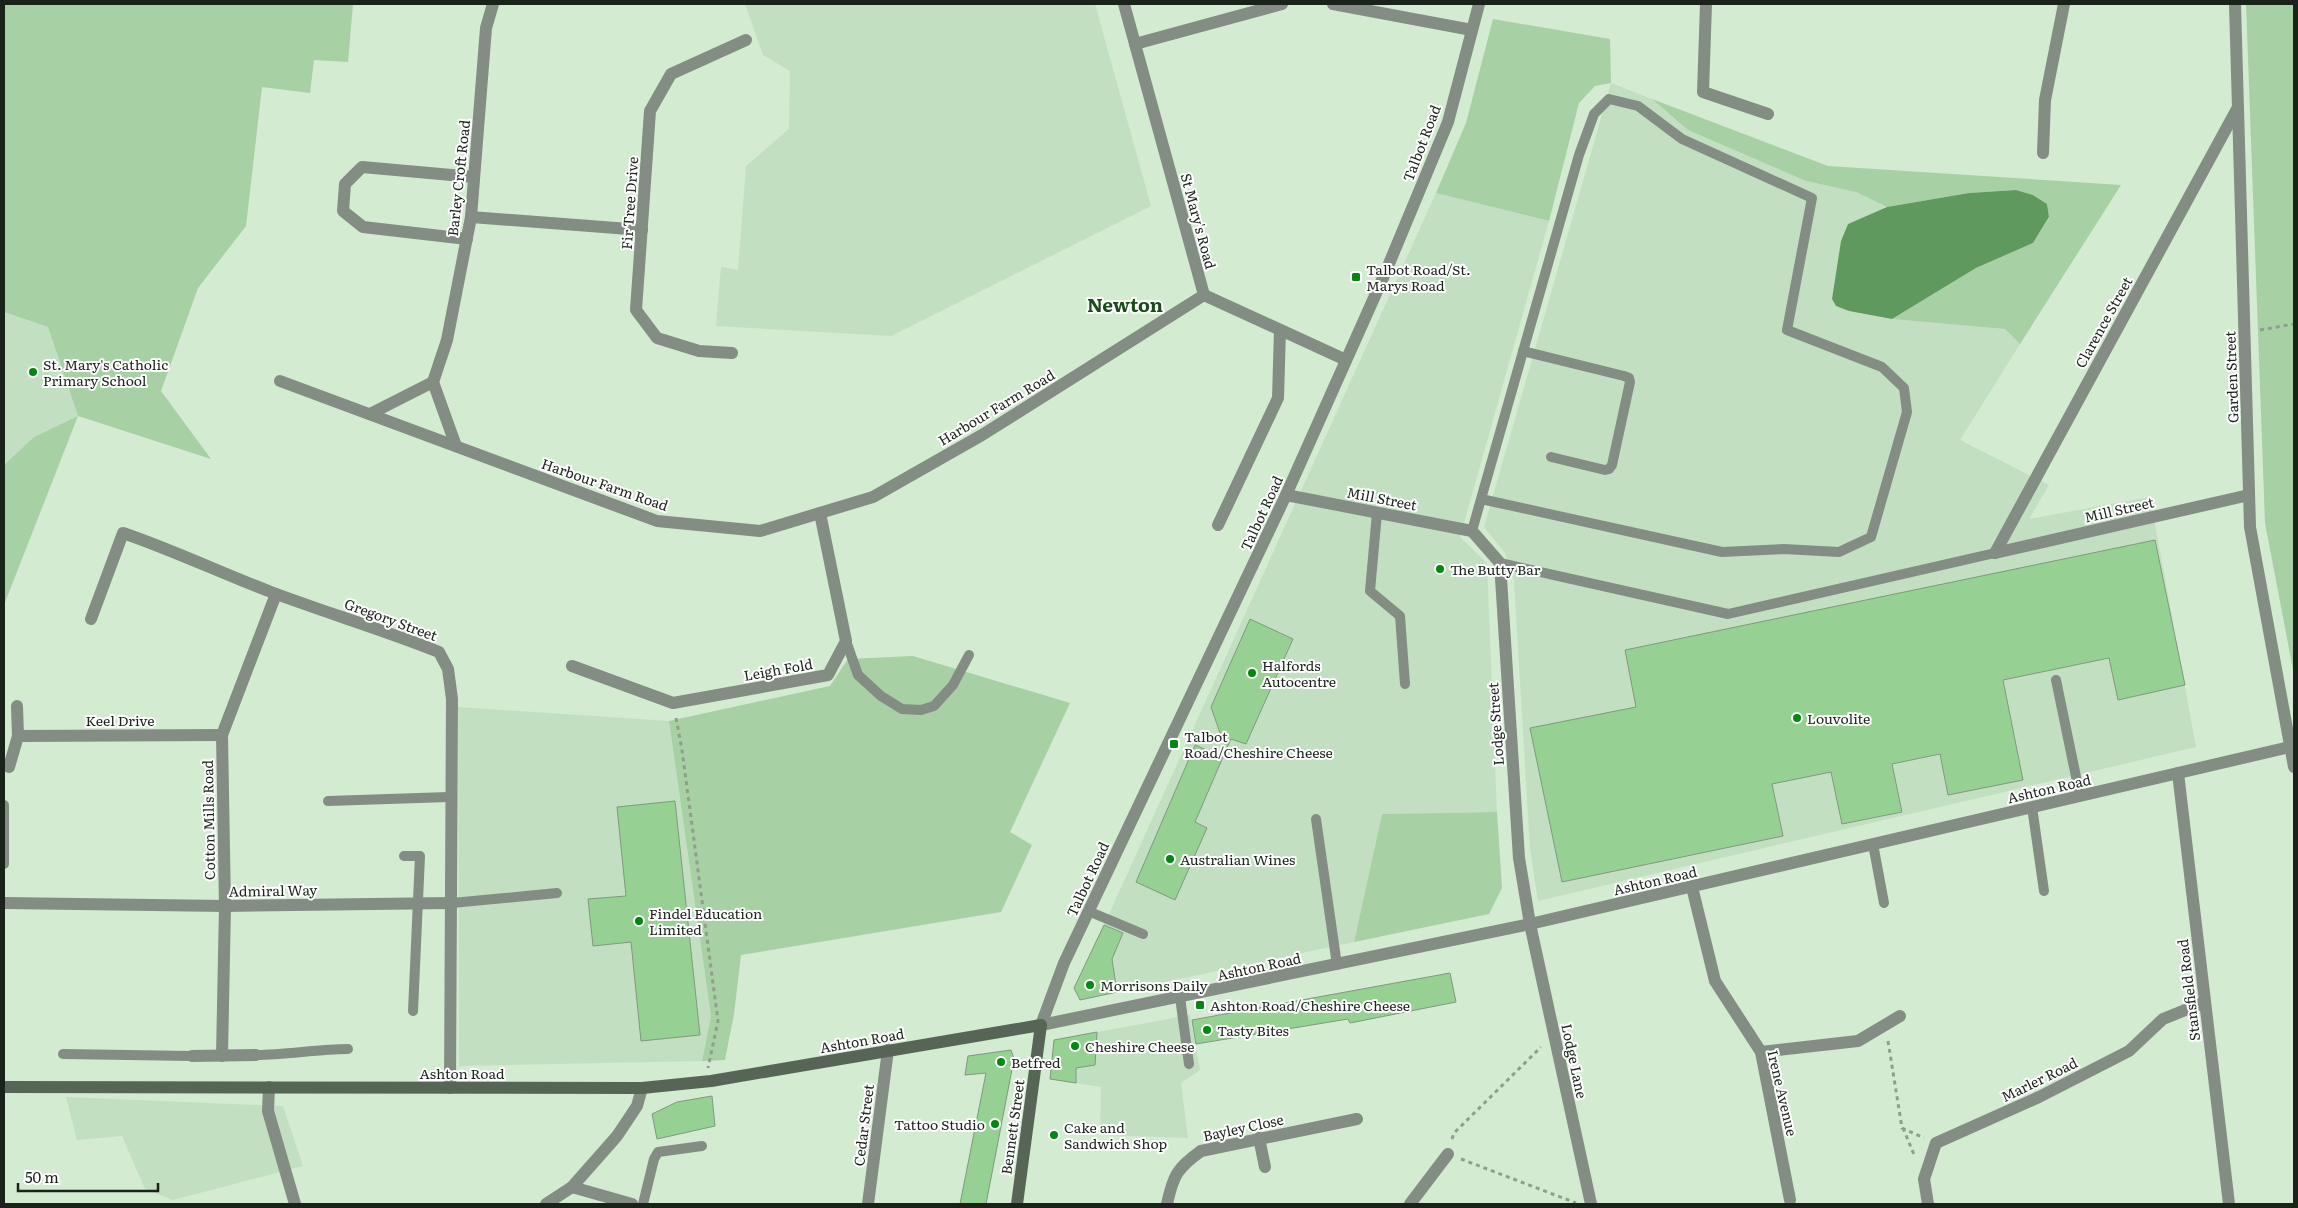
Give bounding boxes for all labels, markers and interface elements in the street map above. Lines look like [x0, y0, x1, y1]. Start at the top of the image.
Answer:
street label: Talbot Road [1397, 101, 1445, 184]
street label: Barley Croft Road [442, 118, 474, 237]
street label: Fir Tree Drive [616, 156, 642, 250]
street label: St Mary's Road [1177, 171, 1222, 272]
place label: Talbot Road/St. Marys Road [1366, 259, 1471, 295]
marker: Talbot Road/St. Marys Road [1350, 271, 1362, 283]
street label: Clarence Street [2070, 272, 2137, 371]
district label: Newton [1087, 290, 1163, 318]
street label: Garden Street [2219, 330, 2243, 423]
place label: St. Mary's Catholic Primary School [43, 354, 168, 390]
street label: Harbour Farm Road [934, 364, 1058, 450]
marker: St. Mary's Catholic Primary School [27, 366, 39, 378]
street label: Harbour Farm Road [539, 453, 671, 515]
street label: Talbot Road [1235, 472, 1287, 554]
street label: Mill Street [1345, 481, 1419, 515]
street label: Mill Street [2082, 491, 2156, 527]
place label: The Butty Bar [1450, 559, 1541, 579]
marker: The Butty Bar [1434, 563, 1446, 575]
street label: Gregory Street [342, 593, 441, 645]
street label: Leigh Fold [742, 653, 815, 685]
place label: Halfords Autocentre [1262, 655, 1336, 691]
marker: Halfords Autocentre [1246, 667, 1258, 679]
street label: Lodge Street [1482, 681, 1508, 766]
place label: Louvolite [1807, 708, 1870, 728]
street label: Keel Drive [86, 710, 154, 730]
marker: Louvolite [1791, 712, 1803, 724]
place label: Talbot Road/Cheshire Cheese [1184, 726, 1333, 762]
marker: Talbot Road/Cheshire Cheese [1168, 738, 1180, 750]
street label: Cotton Mills Road [197, 759, 219, 880]
street label: Ashton Road [2005, 769, 2093, 807]
street label: Talbot Road [1061, 838, 1113, 920]
place label: Australian Wines [1180, 849, 1295, 869]
marker: Australian Wines [1164, 853, 1176, 865]
street label: Ashton Road [1611, 861, 1699, 899]
street label: Admiral Way [229, 879, 318, 901]
place label: Findel Education Limited [649, 903, 762, 939]
marker: Findel Education Limited [633, 915, 645, 927]
street label: Stansfield Road [2172, 937, 2204, 1042]
street label: Ashton Road [1215, 947, 1303, 985]
place label: Morrisons Daily [1100, 975, 1209, 995]
marker: Morrisons Daily [1084, 979, 1096, 991]
place label: Ashton Road/Cheshire Cheese [1210, 995, 1410, 1015]
marker: Ashton Road/Cheshire Cheese [1194, 999, 1206, 1011]
place label: Tasty Bites [1217, 1020, 1289, 1040]
street label: Lodge Lane [1557, 1022, 1593, 1100]
street label: Ashton Road [818, 1023, 906, 1057]
marker: Tasty Bites [1201, 1024, 1213, 1036]
place label: Cheshire Cheese [1085, 1036, 1194, 1056]
marker: Cheshire Cheese [1069, 1040, 1081, 1052]
street label: Irene Avenue [1763, 1048, 1803, 1138]
place label: Betfred [1011, 1052, 1061, 1072]
street label: Marler Road [1998, 1052, 2081, 1106]
marker: Betfred [995, 1056, 1007, 1068]
street label: Ashton Road [419, 1063, 505, 1083]
street label: Bennett Street [995, 1078, 1029, 1176]
street label: Cedar Street [848, 1083, 878, 1167]
street label: Bayley Close [1201, 1109, 1285, 1145]
place label: Tattoo Studio [894, 1114, 985, 1134]
place label: Cake and Sandwich Shop [1064, 1117, 1167, 1153]
marker: Tattoo Studio [989, 1118, 1001, 1130]
marker: Cake and Sandwich Shop [1048, 1129, 1060, 1141]
scale bar [18, 1160, 158, 1192]
text: 50 m [25, 1165, 59, 1188]

